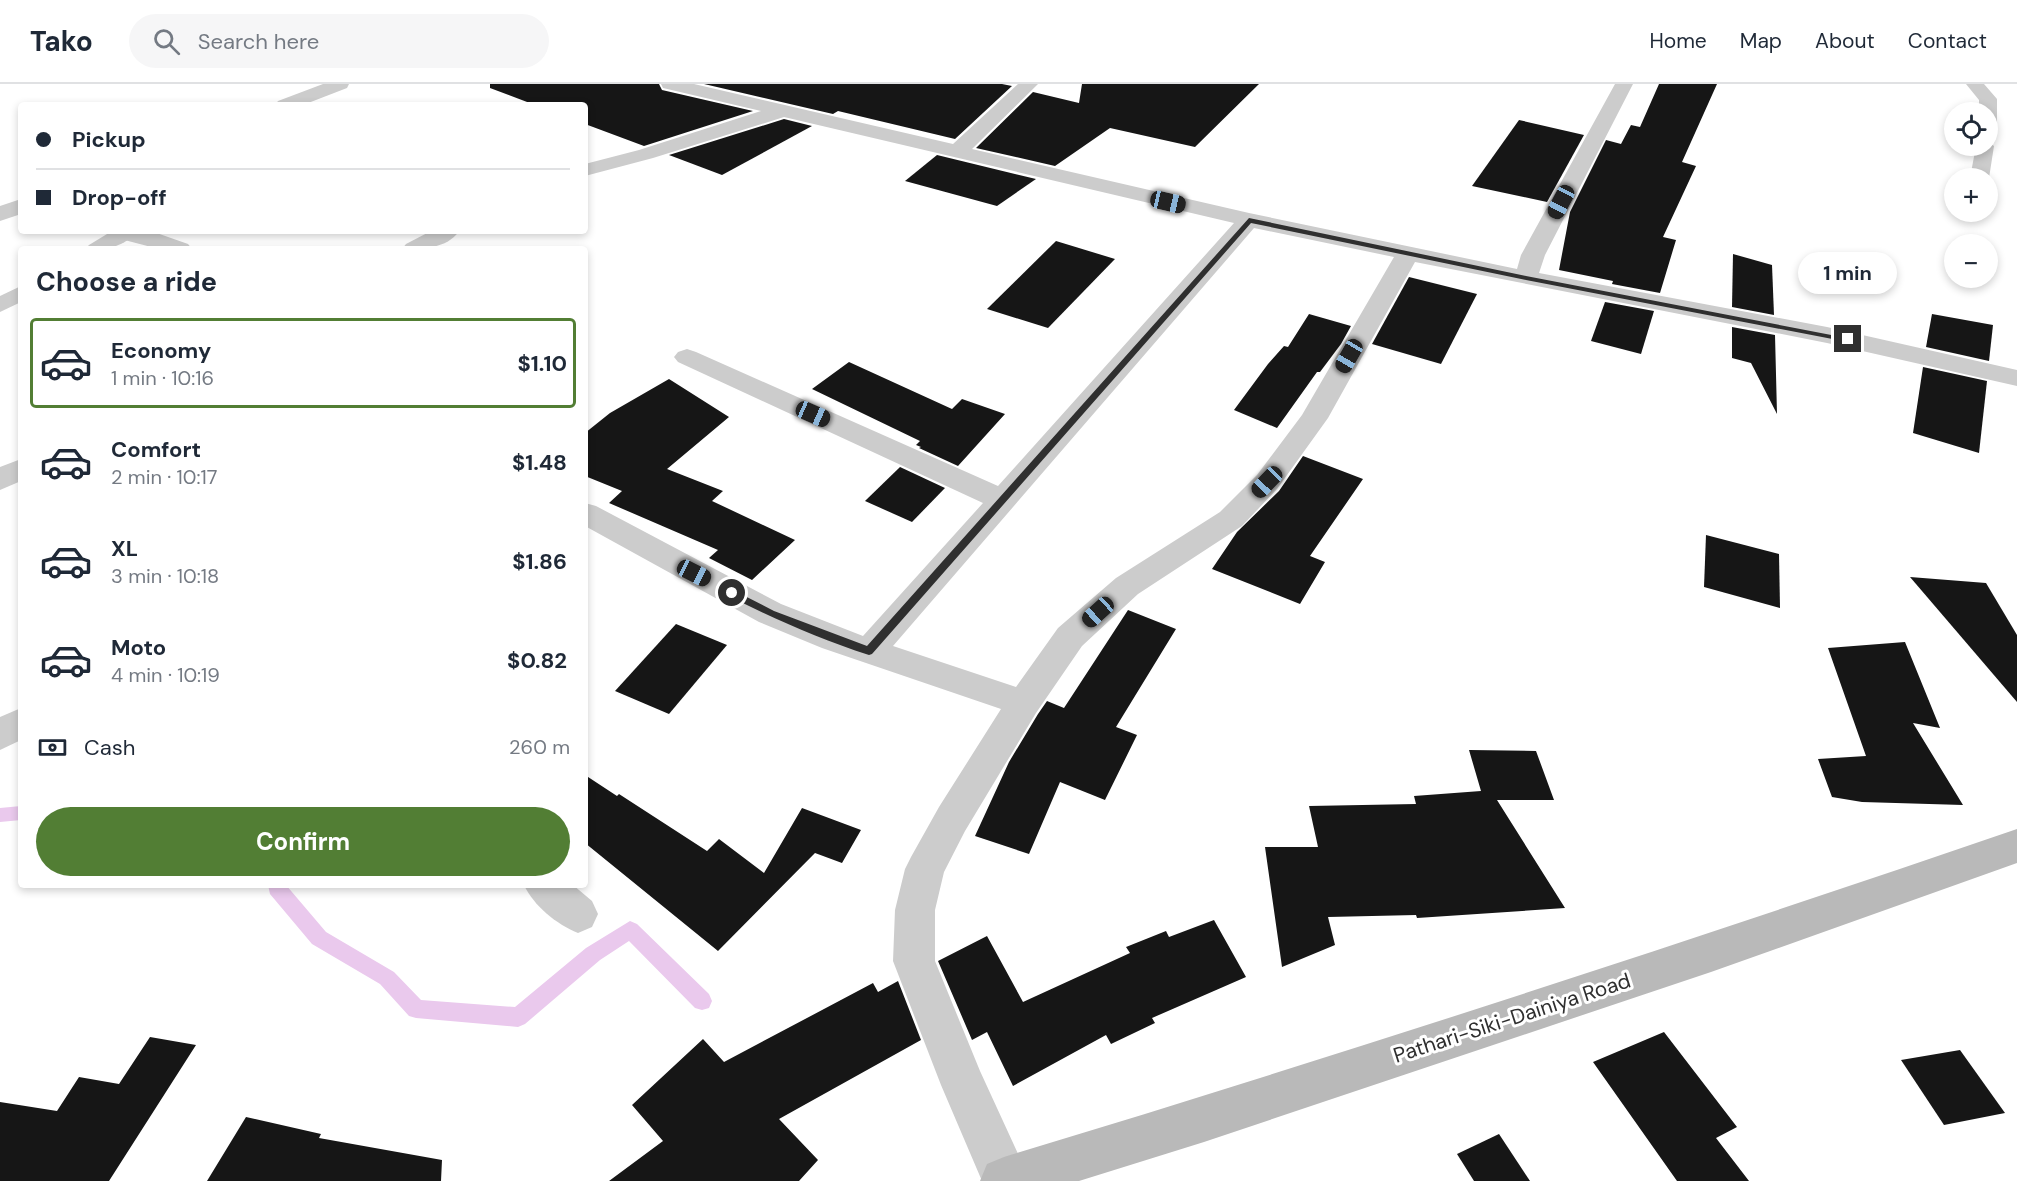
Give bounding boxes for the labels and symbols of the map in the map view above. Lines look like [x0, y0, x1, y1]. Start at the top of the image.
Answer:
car [1545, 182, 1577, 222]
car [1148, 189, 1188, 215]
callout: 1 min [1798, 252, 1898, 294]
route end [1834, 325, 1861, 352]
car [1332, 336, 1366, 376]
car [793, 398, 833, 430]
car [1248, 463, 1286, 501]
car [674, 557, 714, 589]
route start [718, 579, 745, 606]
car [1079, 593, 1117, 631]
street label: Pathari-Siki-Dainiya Road [1390, 966, 1634, 1070]

